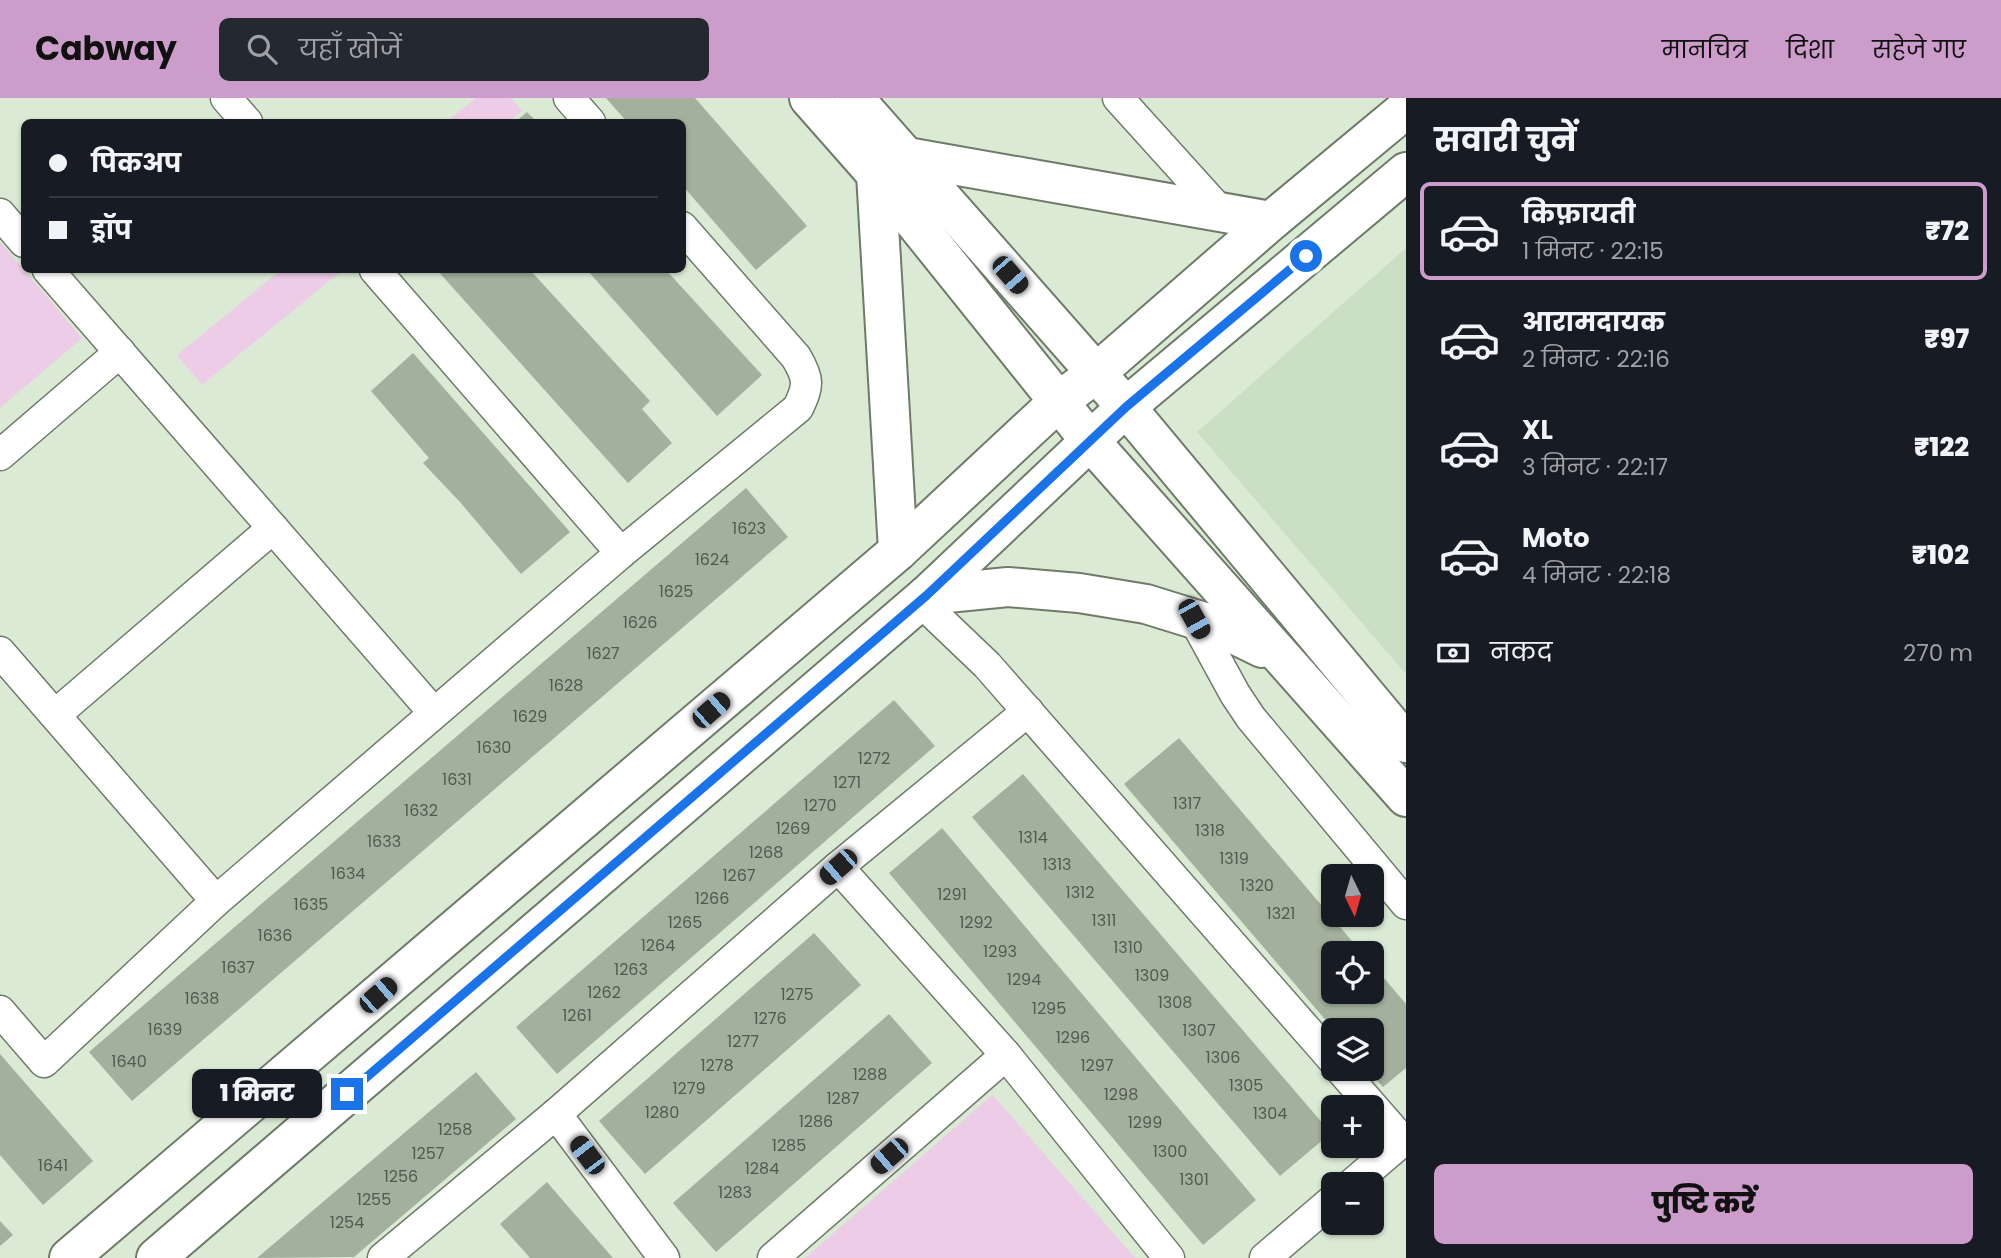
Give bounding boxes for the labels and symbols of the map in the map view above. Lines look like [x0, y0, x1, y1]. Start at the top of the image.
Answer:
route start [1290, 240, 1322, 272]
car [989, 252, 1032, 298]
house number: 1623 [732, 517, 766, 540]
house number: 1624 [695, 548, 729, 571]
house number: 1625 [659, 580, 693, 603]
car [1175, 596, 1214, 642]
house number: 1626 [623, 611, 657, 634]
house number: 1627 [586, 642, 620, 665]
house number: 1628 [549, 674, 583, 697]
car [689, 688, 734, 732]
house number: 1629 [513, 705, 547, 728]
house number: 1630 [477, 736, 511, 759]
house number: 1272 [858, 747, 890, 770]
house number: 1631 [442, 768, 472, 791]
house number: 1271 [833, 771, 861, 794]
house number: 1317 [1173, 792, 1201, 815]
house number: 1270 [803, 794, 837, 817]
house number: 1632 [404, 799, 438, 822]
house number: 1269 [776, 817, 810, 840]
house number: 1318 [1195, 819, 1225, 842]
house number: 1314 [1018, 826, 1048, 849]
house number: 1633 [367, 830, 401, 853]
house number: 1268 [749, 841, 783, 864]
car [816, 845, 861, 889]
house number: 1319 [1219, 847, 1249, 870]
house number: 1313 [1042, 853, 1072, 876]
house number: 1634 [331, 862, 365, 885]
house number: 1267 [722, 864, 756, 887]
north arrow [1321, 864, 1384, 928]
house number: 1320 [1240, 874, 1274, 897]
house number: 1312 [1066, 881, 1094, 904]
house number: 1291 [937, 883, 967, 906]
house number: 1266 [695, 887, 729, 910]
house number: 1635 [294, 893, 328, 916]
house number: 1321 [1267, 902, 1295, 925]
house number: 1311 [1092, 909, 1116, 932]
house number: 1265 [668, 911, 702, 934]
house number: 1292 [959, 911, 993, 934]
house number: 1636 [258, 924, 292, 947]
house number: 1264 [641, 934, 675, 957]
house number: 1310 [1113, 936, 1143, 959]
house number: 1293 [983, 940, 1017, 963]
house number: 1637 [221, 956, 255, 979]
house number: 1263 [614, 958, 648, 981]
house number: 1309 [1135, 964, 1169, 987]
house number: 1294 [1007, 968, 1041, 991]
car [356, 973, 401, 1017]
house number: 1262 [587, 981, 621, 1004]
house number: 1275 [780, 983, 814, 1006]
house number: 1638 [185, 987, 219, 1010]
house number: 1308 [1158, 991, 1192, 1014]
house number: 1295 [1032, 997, 1066, 1020]
house number: 1261 [562, 1004, 592, 1027]
house number: 1276 [753, 1007, 787, 1030]
house number: 1639 [148, 1018, 182, 1041]
house number: 1307 [1182, 1019, 1216, 1042]
house number: 1296 [1056, 1026, 1090, 1049]
house number: 1277 [727, 1030, 759, 1053]
house number: 1306 [1206, 1046, 1240, 1069]
house number: 1640 [111, 1050, 147, 1073]
house number: 1278 [700, 1054, 734, 1077]
house number: 1297 [1080, 1054, 1114, 1077]
house number: 1288 [853, 1063, 887, 1086]
callout: 1 मिनट [193, 1070, 322, 1118]
house number: 1305 [1229, 1074, 1263, 1097]
house number: 1279 [672, 1077, 706, 1100]
route end [331, 1078, 363, 1110]
house number: 1298 [1104, 1083, 1138, 1106]
house number: 1287 [826, 1087, 860, 1110]
house number: 1280 [645, 1101, 679, 1124]
house number: 1304 [1253, 1102, 1287, 1125]
house number: 1286 [799, 1110, 833, 1133]
house number: 1299 [1128, 1111, 1162, 1134]
house number: 1258 [438, 1118, 472, 1141]
car [566, 1132, 609, 1178]
house number: 1285 [772, 1134, 806, 1157]
car [867, 1134, 912, 1178]
house number: 1300 [1153, 1140, 1187, 1163]
house number: 1257 [411, 1142, 445, 1165]
house number: 1641 [38, 1154, 68, 1177]
house number: 1284 [745, 1157, 779, 1180]
house number: 1256 [384, 1165, 418, 1188]
house number: 1301 [1179, 1168, 1209, 1191]
house number: 1283 [718, 1181, 752, 1204]
house number: 1255 [357, 1188, 391, 1211]
house number: 1254 [330, 1211, 364, 1234]

